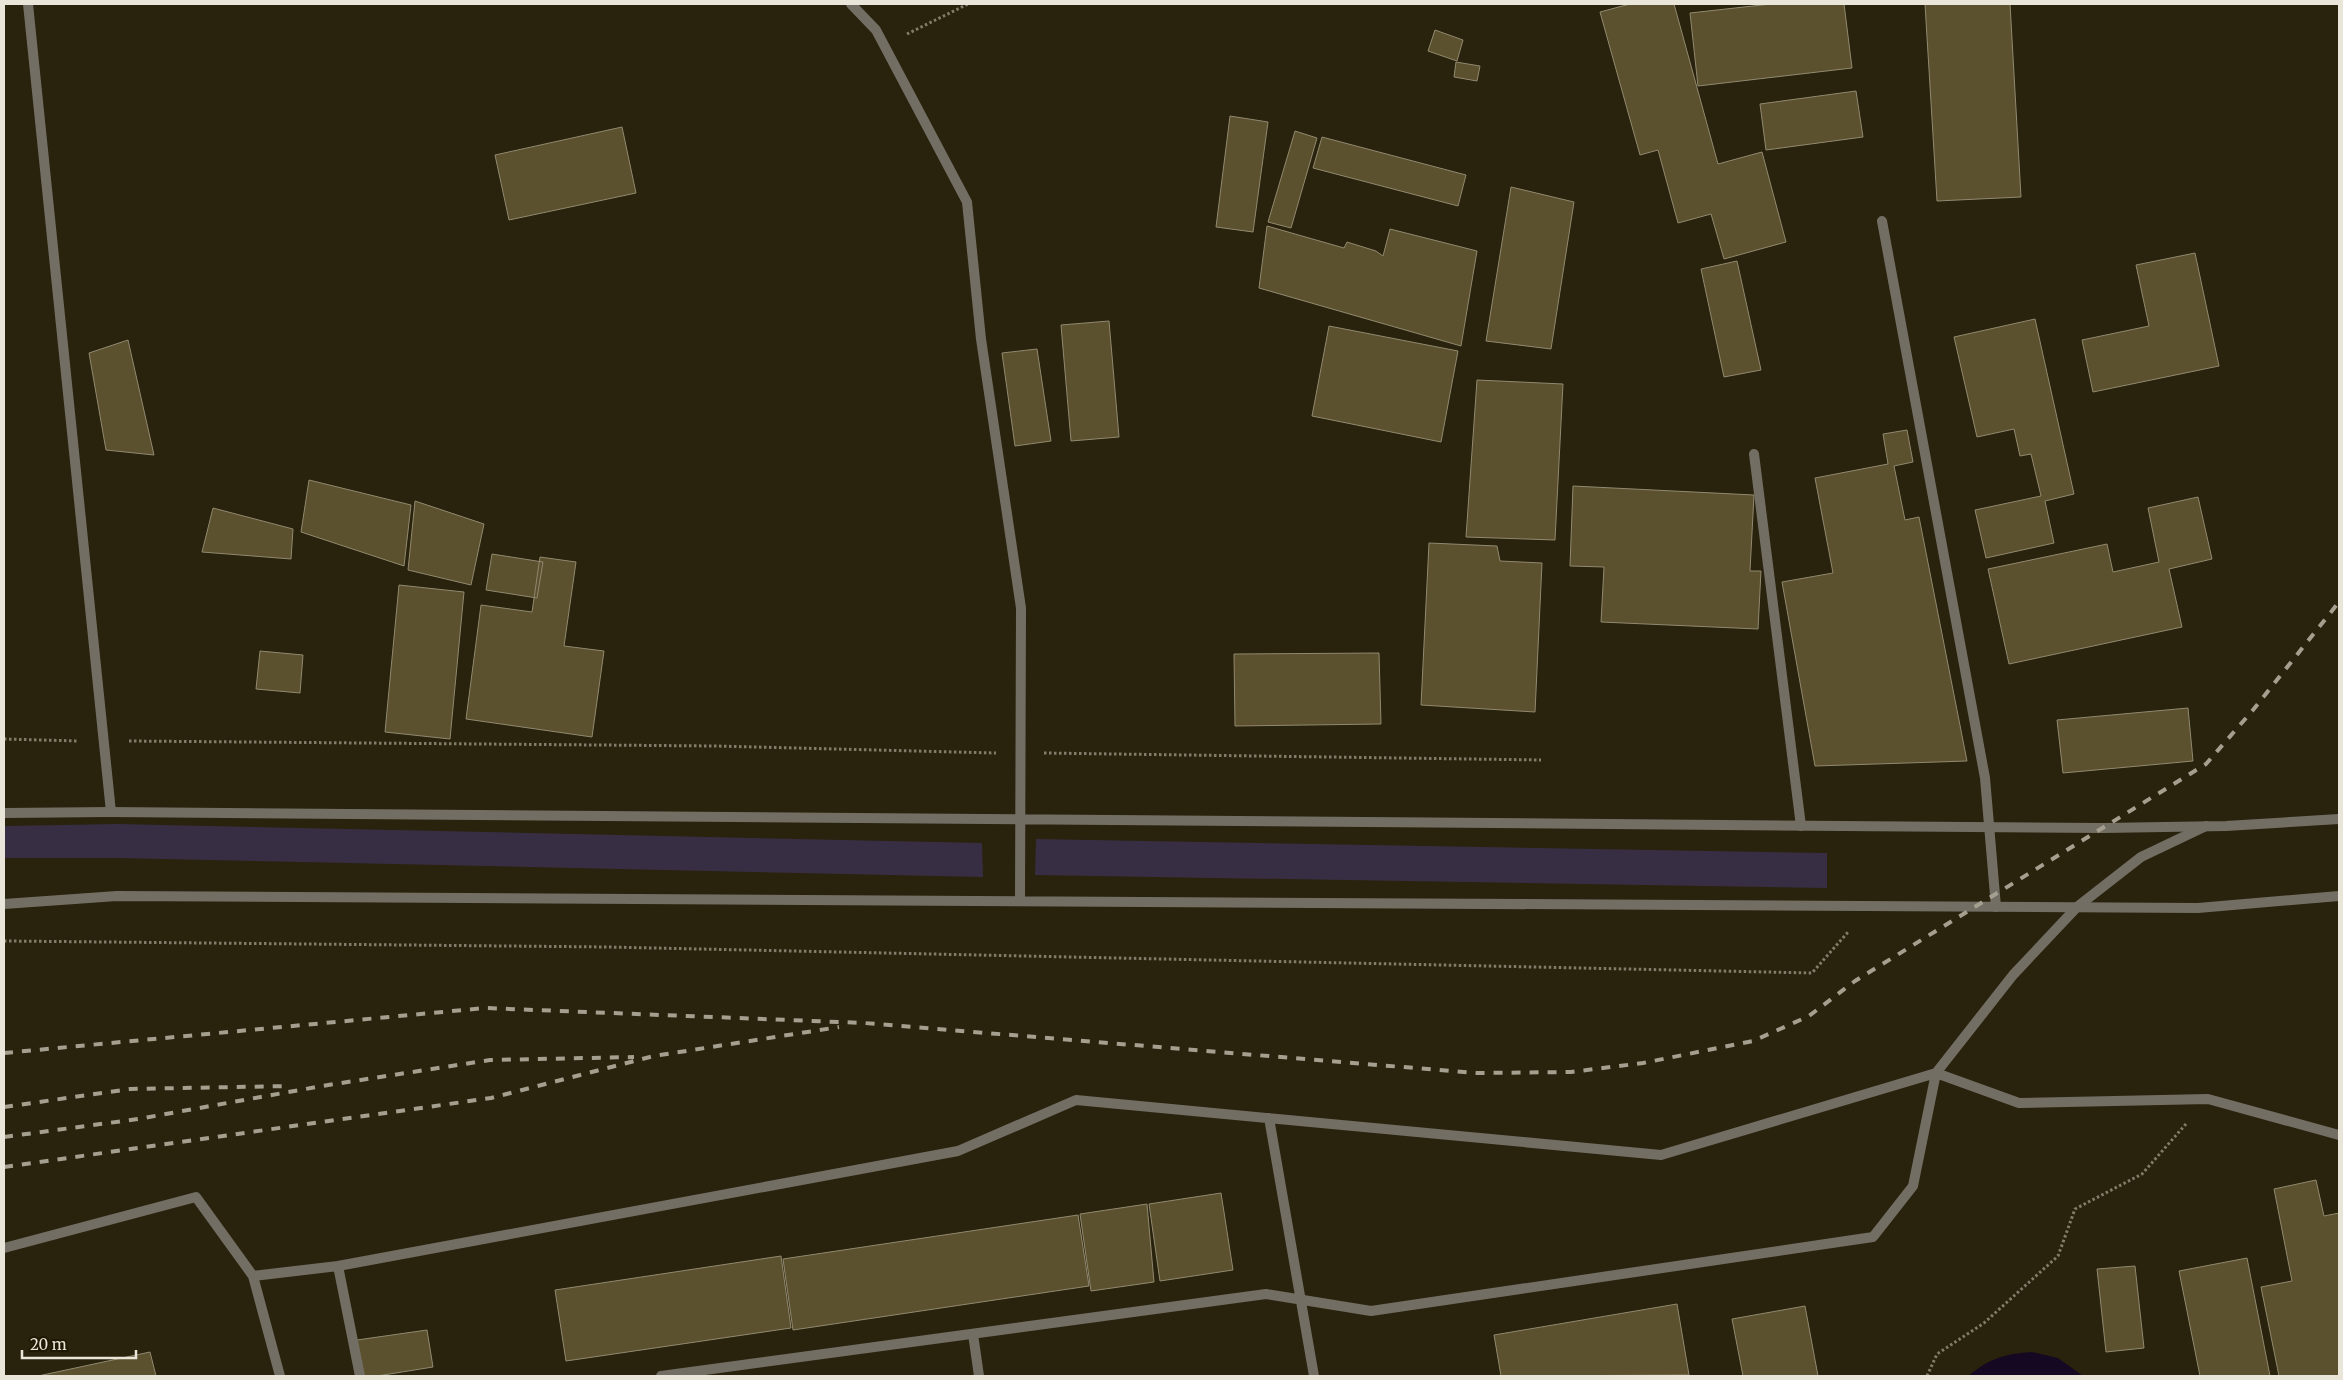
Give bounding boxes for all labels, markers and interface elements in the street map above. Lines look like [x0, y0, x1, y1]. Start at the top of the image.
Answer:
scale bar [22, 1328, 136, 1360]
text: 20 m [30, 1335, 67, 1354]

